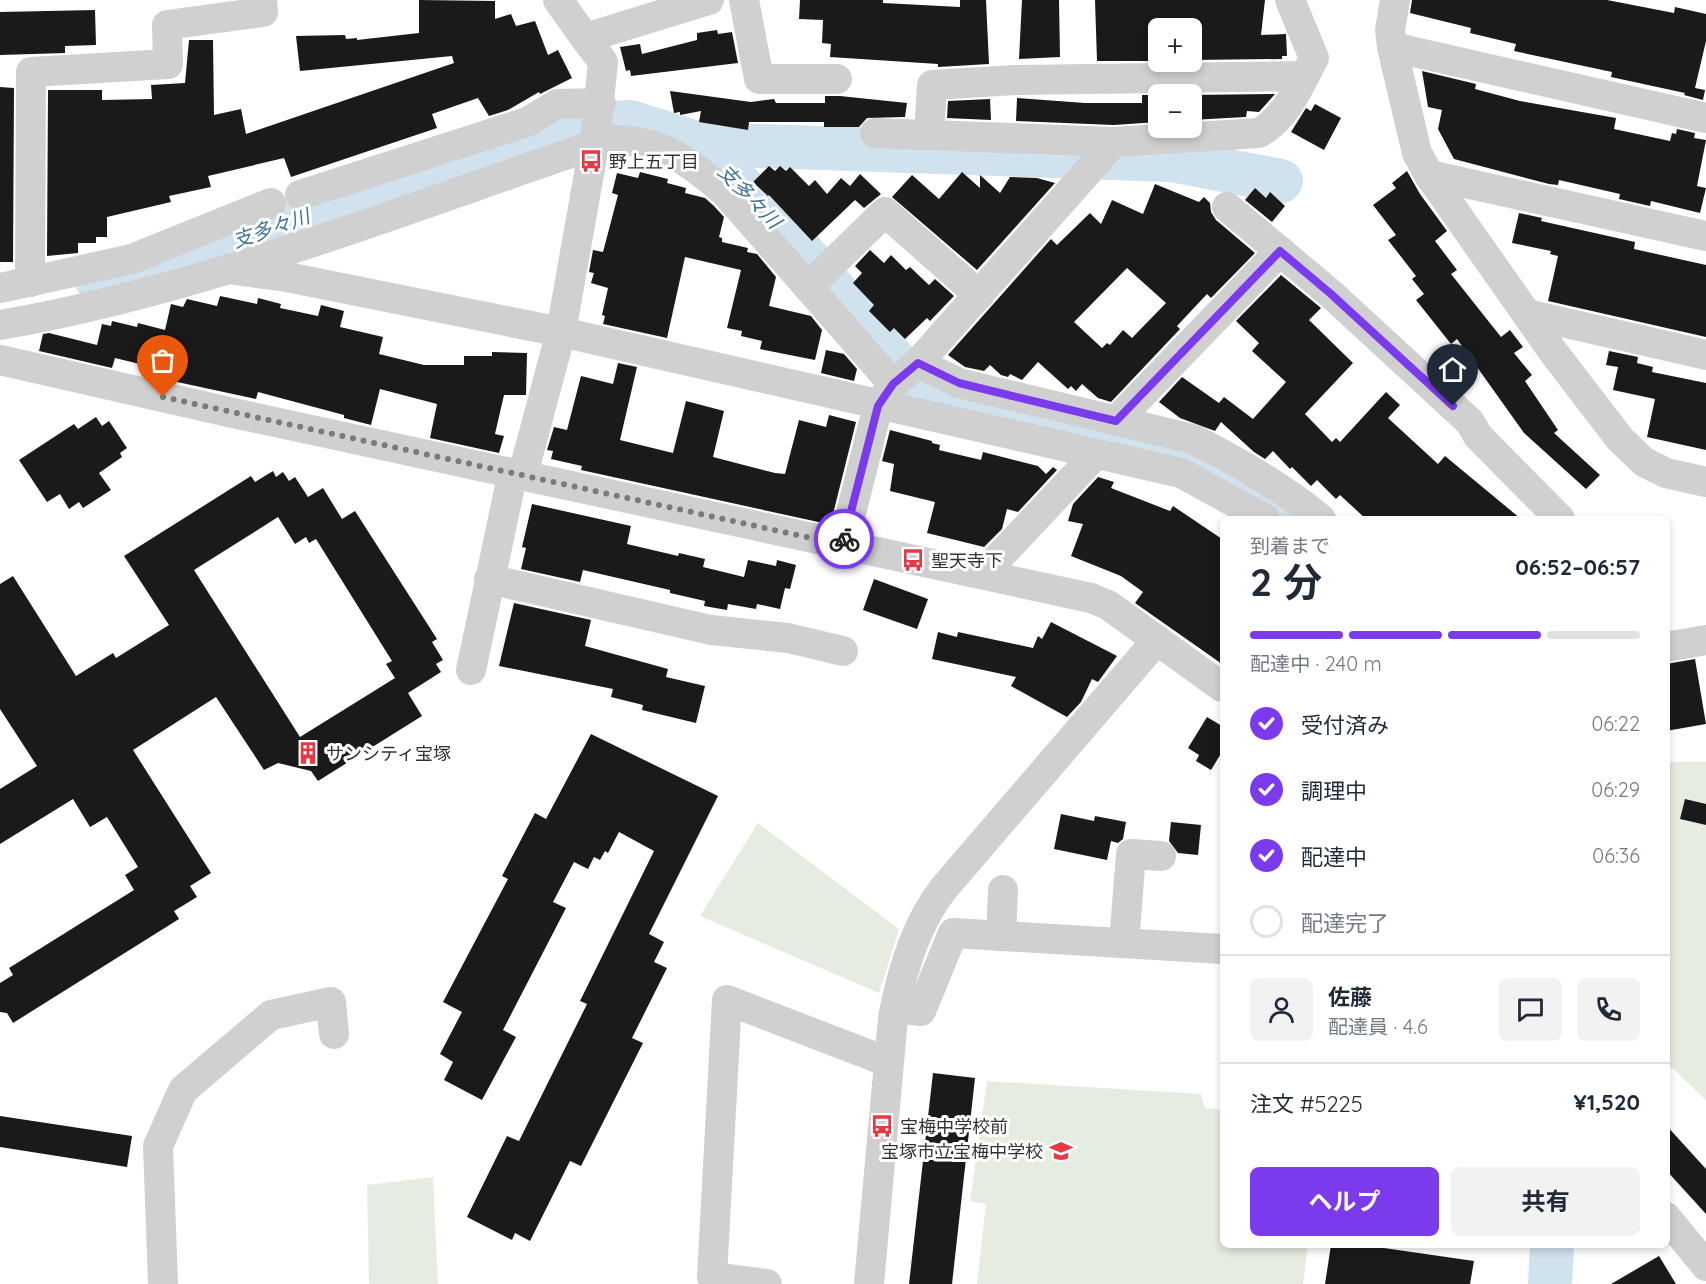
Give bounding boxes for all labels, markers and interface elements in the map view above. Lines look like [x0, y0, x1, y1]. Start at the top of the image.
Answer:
map controls [1148, 18, 1202, 138]
button: + [1148, 18, 1202, 72]
button: − [1148, 84, 1202, 138]
bus stop icon: 野上五丁目 [578, 148, 604, 174]
place label: 野上五丁目 [609, 150, 699, 173]
water label: 支多々川 [713, 159, 788, 235]
water label: 支多々川 [229, 203, 315, 253]
pin [137, 335, 188, 397]
icon: bag [146, 344, 179, 377]
pin [1427, 344, 1478, 406]
icon: home [1436, 353, 1469, 386]
courier [814, 509, 874, 569]
icon: bike [828, 523, 861, 556]
text: 到着まで [1250, 533, 1330, 558]
bus stop icon: 聖天寺下 [900, 547, 926, 573]
place label: 聖天寺下 [931, 549, 1003, 572]
text: 06:52–06:57 [1515, 553, 1640, 581]
text: 2 分 [1250, 557, 1322, 606]
text: 配達中 · 240 m [1250, 651, 1382, 676]
icon: check [1250, 707, 1283, 740]
text: 受付済み [1301, 711, 1389, 739]
text: 06:22 [1591, 711, 1640, 736]
building icon: サンシティ宝塚 [295, 740, 321, 766]
place label: サンシティ宝塚 [326, 742, 451, 765]
icon: check [1250, 773, 1283, 806]
text: 調理中 [1301, 777, 1367, 805]
text: 06:29 [1591, 777, 1640, 802]
icon: check [1250, 839, 1283, 872]
text: 配達中 [1301, 843, 1367, 871]
text: 06:36 [1592, 843, 1640, 868]
text: 配達完了 [1301, 909, 1389, 937]
button: person [1250, 978, 1313, 1041]
button: chat [1499, 978, 1562, 1041]
button: phone [1577, 978, 1640, 1041]
text: 佐藤 [1328, 983, 1372, 1011]
text: 配達員 · 4.6 [1328, 1014, 1428, 1039]
text: ¥1,520 [1574, 1088, 1640, 1116]
text: 注文 #5225 [1250, 1090, 1363, 1118]
bus stop icon: 宝梅中学校前 [869, 1113, 895, 1139]
place label: 宝梅中学校前 [900, 1115, 1008, 1138]
school or university icon: 宝塚市立宝梅中学校 [1048, 1138, 1074, 1164]
place label: 宝塚市立宝梅中学校 [881, 1140, 1043, 1163]
button: ヘルプ [1250, 1167, 1439, 1236]
button: 共有 [1451, 1167, 1640, 1236]

